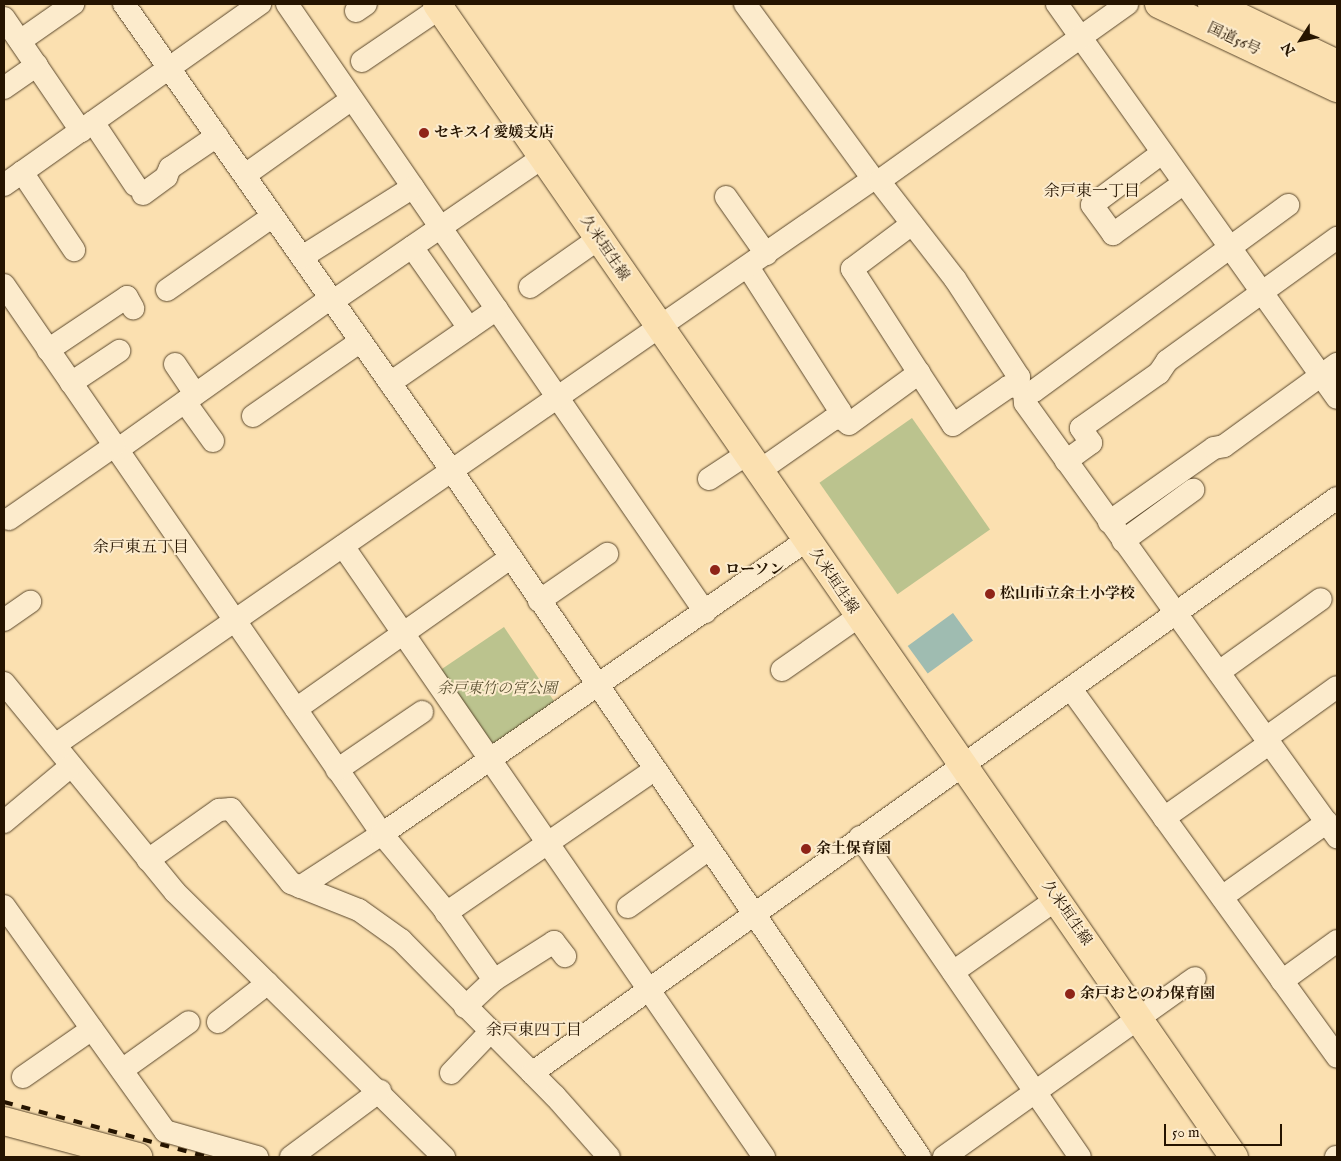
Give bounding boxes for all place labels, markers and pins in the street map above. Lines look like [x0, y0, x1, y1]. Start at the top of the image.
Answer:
place label: セキスイ愛媛支店 [434, 124, 554, 142]
marker: セキスイ愛媛支店 [418, 127, 430, 139]
place label: ローソン [725, 561, 785, 579]
marker: ローソン [709, 564, 721, 576]
place label: 松山市立余土小学校 [1000, 585, 1135, 603]
marker: 松山市立余土小学校 [984, 588, 996, 600]
place label: 余土保育園 [816, 840, 891, 858]
marker: 余土保育園 [800, 843, 812, 855]
place label: 余戸おとのわ保育園 [1080, 985, 1215, 1003]
marker: 余戸おとのわ保育園 [1064, 988, 1076, 1000]

